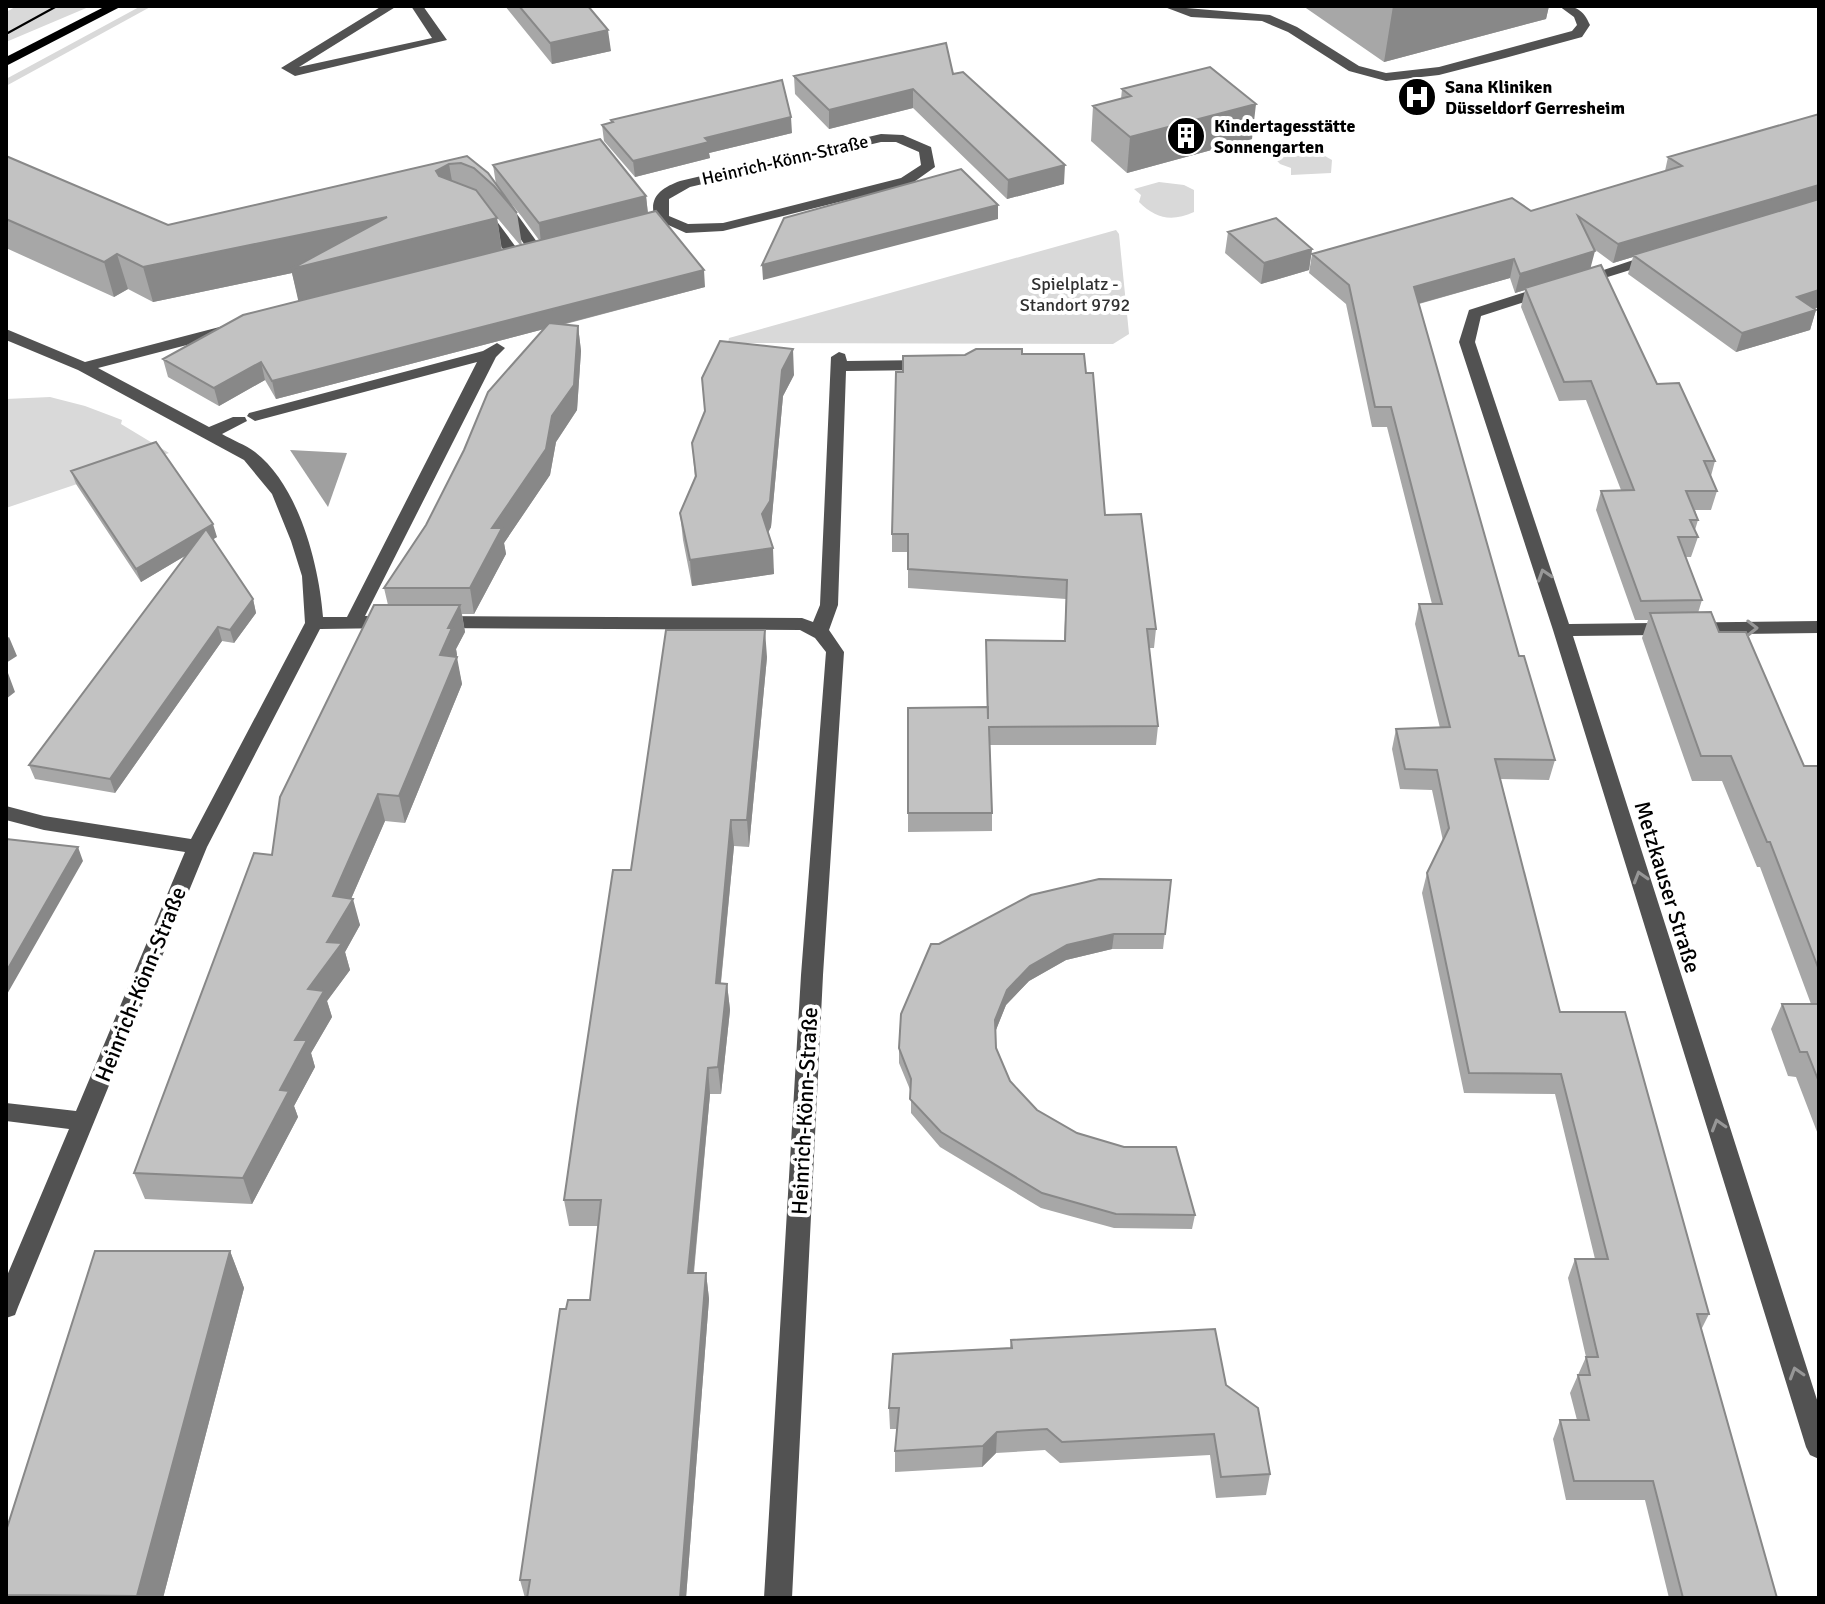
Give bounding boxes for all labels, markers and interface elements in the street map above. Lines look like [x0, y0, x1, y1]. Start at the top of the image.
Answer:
hospital icon: Sana Kliniken Düsseldorf Gerresheim [1396, 76, 1438, 118]
place label: Sana Kliniken Düsseldorf Gerresheim [1445, 76, 1625, 119]
building icon: Kindertagesstätte Sonnengarten [1165, 115, 1207, 157]
place label: Kindertagesstätte Sonnengarten [1214, 115, 1355, 158]
street label: Heinrich-Könn-Straße [700, 130, 870, 190]
park label: Spielplatz - Standort 9792 [1020, 273, 1130, 316]
one-way arrow [1537, 569, 1553, 583]
one-way arrow [1746, 619, 1759, 637]
street label: Metzkauser Straße [1629, 798, 1706, 976]
one-way arrow [1633, 870, 1649, 884]
street label: Heinrich-Könn-Straße [89, 883, 192, 1086]
street label: Heinrich-Könn-Straße [786, 1006, 823, 1216]
one-way arrow [1711, 1118, 1727, 1132]
one-way arrow [1789, 1366, 1805, 1380]

